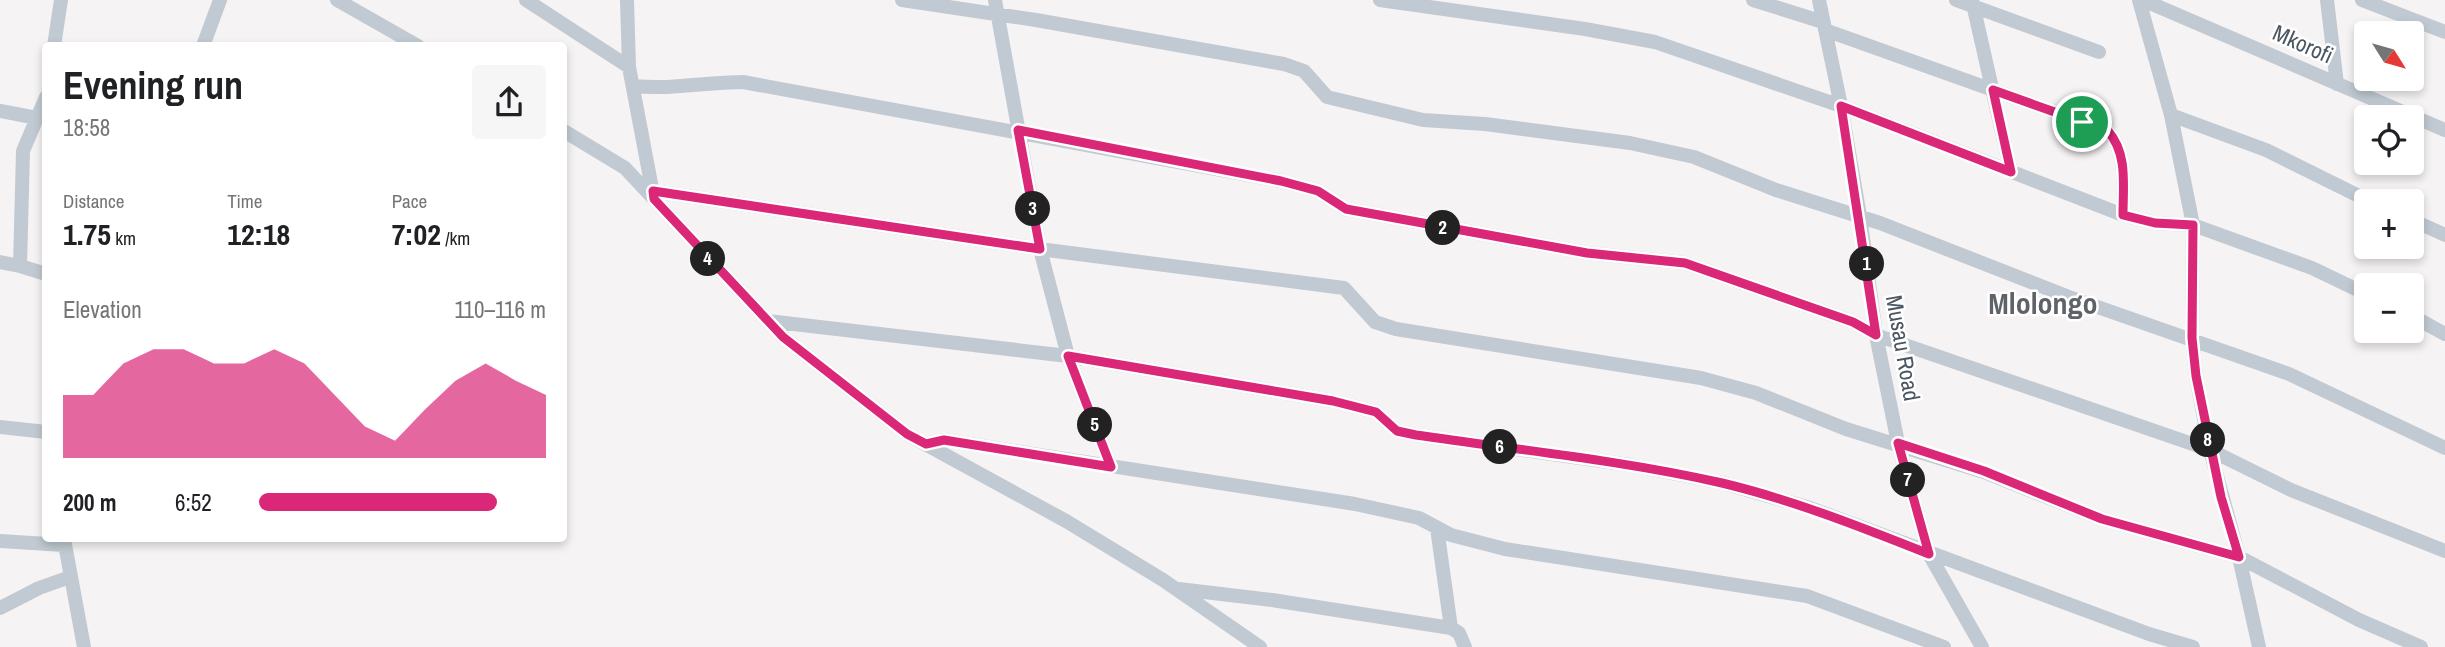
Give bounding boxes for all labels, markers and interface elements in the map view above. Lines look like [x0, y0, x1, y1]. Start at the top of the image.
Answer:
street label: Mkorofi [2268, 17, 2338, 70]
north arrow [2354, 21, 2424, 91]
map controls [2354, 21, 2424, 343]
text: Evening run [63, 60, 243, 111]
button: share [472, 65, 546, 139]
pin [2052, 92, 2112, 152]
icon: arrive [2063, 103, 2101, 141]
button: locate [2354, 105, 2424, 175]
text: 18:58 [63, 112, 110, 143]
text: Distance [63, 188, 124, 214]
text: Time [227, 188, 262, 214]
text: Pace [392, 188, 427, 214]
button: + [2354, 189, 2424, 259]
pin: 3 [1016, 192, 1050, 227]
text: 3 [1028, 195, 1037, 221]
pin: 2 [1426, 210, 1460, 246]
text: 1.75 [63, 214, 111, 254]
text: 12:18 [227, 214, 290, 254]
text: 7:02 [392, 214, 441, 254]
text: 2 [1438, 214, 1447, 240]
text: km [111, 225, 136, 251]
text: /km [441, 225, 470, 251]
pin: 4 [690, 242, 726, 276]
text: 4 [703, 245, 712, 271]
pin: 1 [1850, 246, 1884, 282]
text: 1 [1862, 250, 1871, 276]
button: − [2354, 273, 2424, 343]
district label: Mlolongo [1988, 283, 2098, 323]
street label: Musau Road [1879, 293, 1928, 403]
text: Elevation [63, 294, 142, 325]
text: 110–116 m [454, 294, 546, 325]
pin: 5 [1078, 408, 1112, 442]
text: 5 [1090, 411, 1099, 437]
pin: 8 [2190, 422, 2226, 458]
text: 8 [2203, 426, 2212, 452]
pin: 6 [1482, 430, 1518, 464]
text: 6 [1495, 433, 1504, 459]
pin: 7 [1890, 462, 1926, 498]
text: 7 [1903, 466, 1912, 492]
text: 200 m [63, 487, 116, 518]
text: 6:52 [175, 487, 212, 518]

